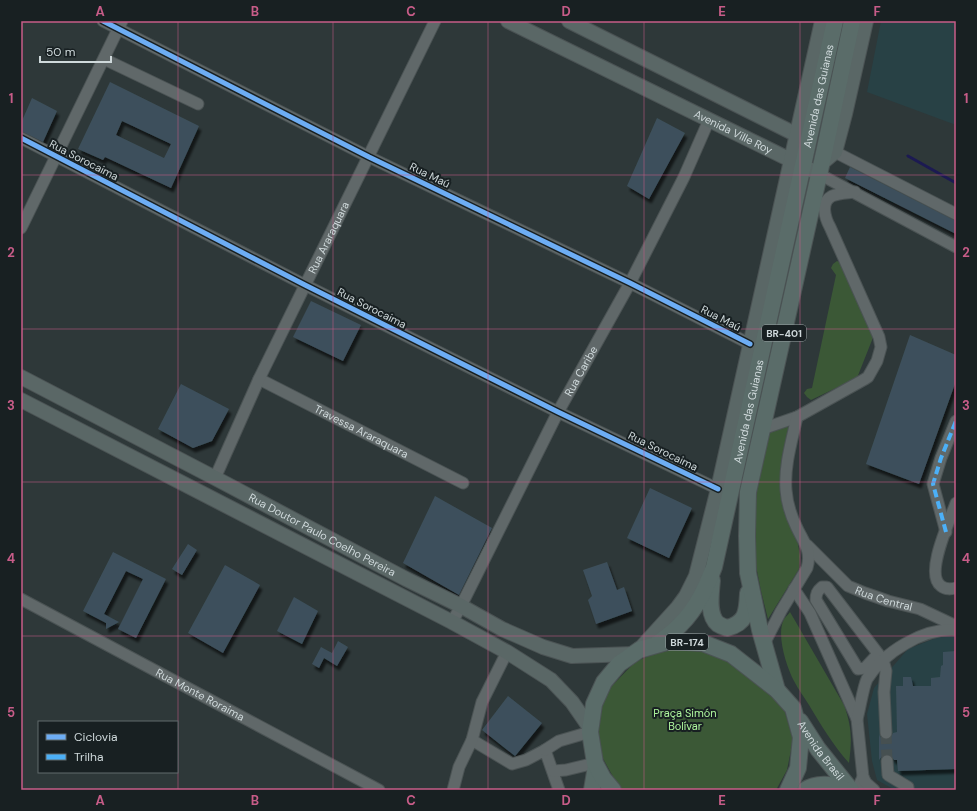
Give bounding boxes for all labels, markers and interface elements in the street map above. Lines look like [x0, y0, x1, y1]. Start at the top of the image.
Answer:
text: A [95, 3, 105, 20]
text: B [251, 3, 259, 20]
text: C [406, 3, 416, 20]
text: D [561, 3, 571, 20]
text: E [718, 3, 726, 20]
text: F [873, 3, 881, 20]
scale bar [40, 38, 111, 64]
street label: Avenida das Guianas [800, 43, 837, 149]
text: 50 m [46, 44, 75, 60]
text: 1 [9, 90, 13, 107]
text: 1 [964, 90, 968, 107]
street label: Avenida Ville Roy [692, 107, 775, 157]
street label: Rua Sorocaima [47, 137, 121, 183]
street label: Rua Maú [407, 159, 453, 191]
street label: Rua Araraquara [305, 199, 352, 276]
text: 2 [7, 244, 15, 261]
text: 2 [962, 244, 970, 261]
street label: Rua Sorocaima [335, 285, 409, 331]
street label: Rua Maú [699, 302, 743, 334]
road number: BR-401 [762, 325, 806, 341]
street label: Rua Caribe [561, 344, 600, 399]
street label: Avenida das Guianas [730, 358, 767, 465]
text: 3 [7, 397, 15, 414]
text: 3 [962, 397, 970, 414]
street label: Travessa Araraquara [312, 401, 411, 461]
street label: Rua Sorocaima [626, 428, 700, 474]
street label: Rua Doutor Paulo Coelho Pereira [246, 490, 398, 579]
text: 4 [7, 550, 15, 567]
text: 4 [962, 550, 970, 567]
street label: Rua Central [853, 583, 914, 614]
road number: BR-174 [666, 634, 708, 650]
street label: Rua Monte Roraima [153, 665, 247, 724]
text: 5 [7, 704, 15, 721]
text: 5 [962, 704, 970, 721]
park label: Praça Simón Bolívar [653, 706, 717, 733]
street label: Avenida Brasil [794, 718, 847, 783]
legend [38, 721, 178, 773]
text: Ciclovia [74, 729, 118, 745]
text: Trilha [74, 749, 103, 765]
text: A [95, 792, 105, 809]
text: B [251, 792, 259, 809]
text: C [406, 792, 416, 809]
text: D [561, 792, 571, 809]
text: E [718, 792, 726, 809]
text: F [873, 792, 881, 809]

